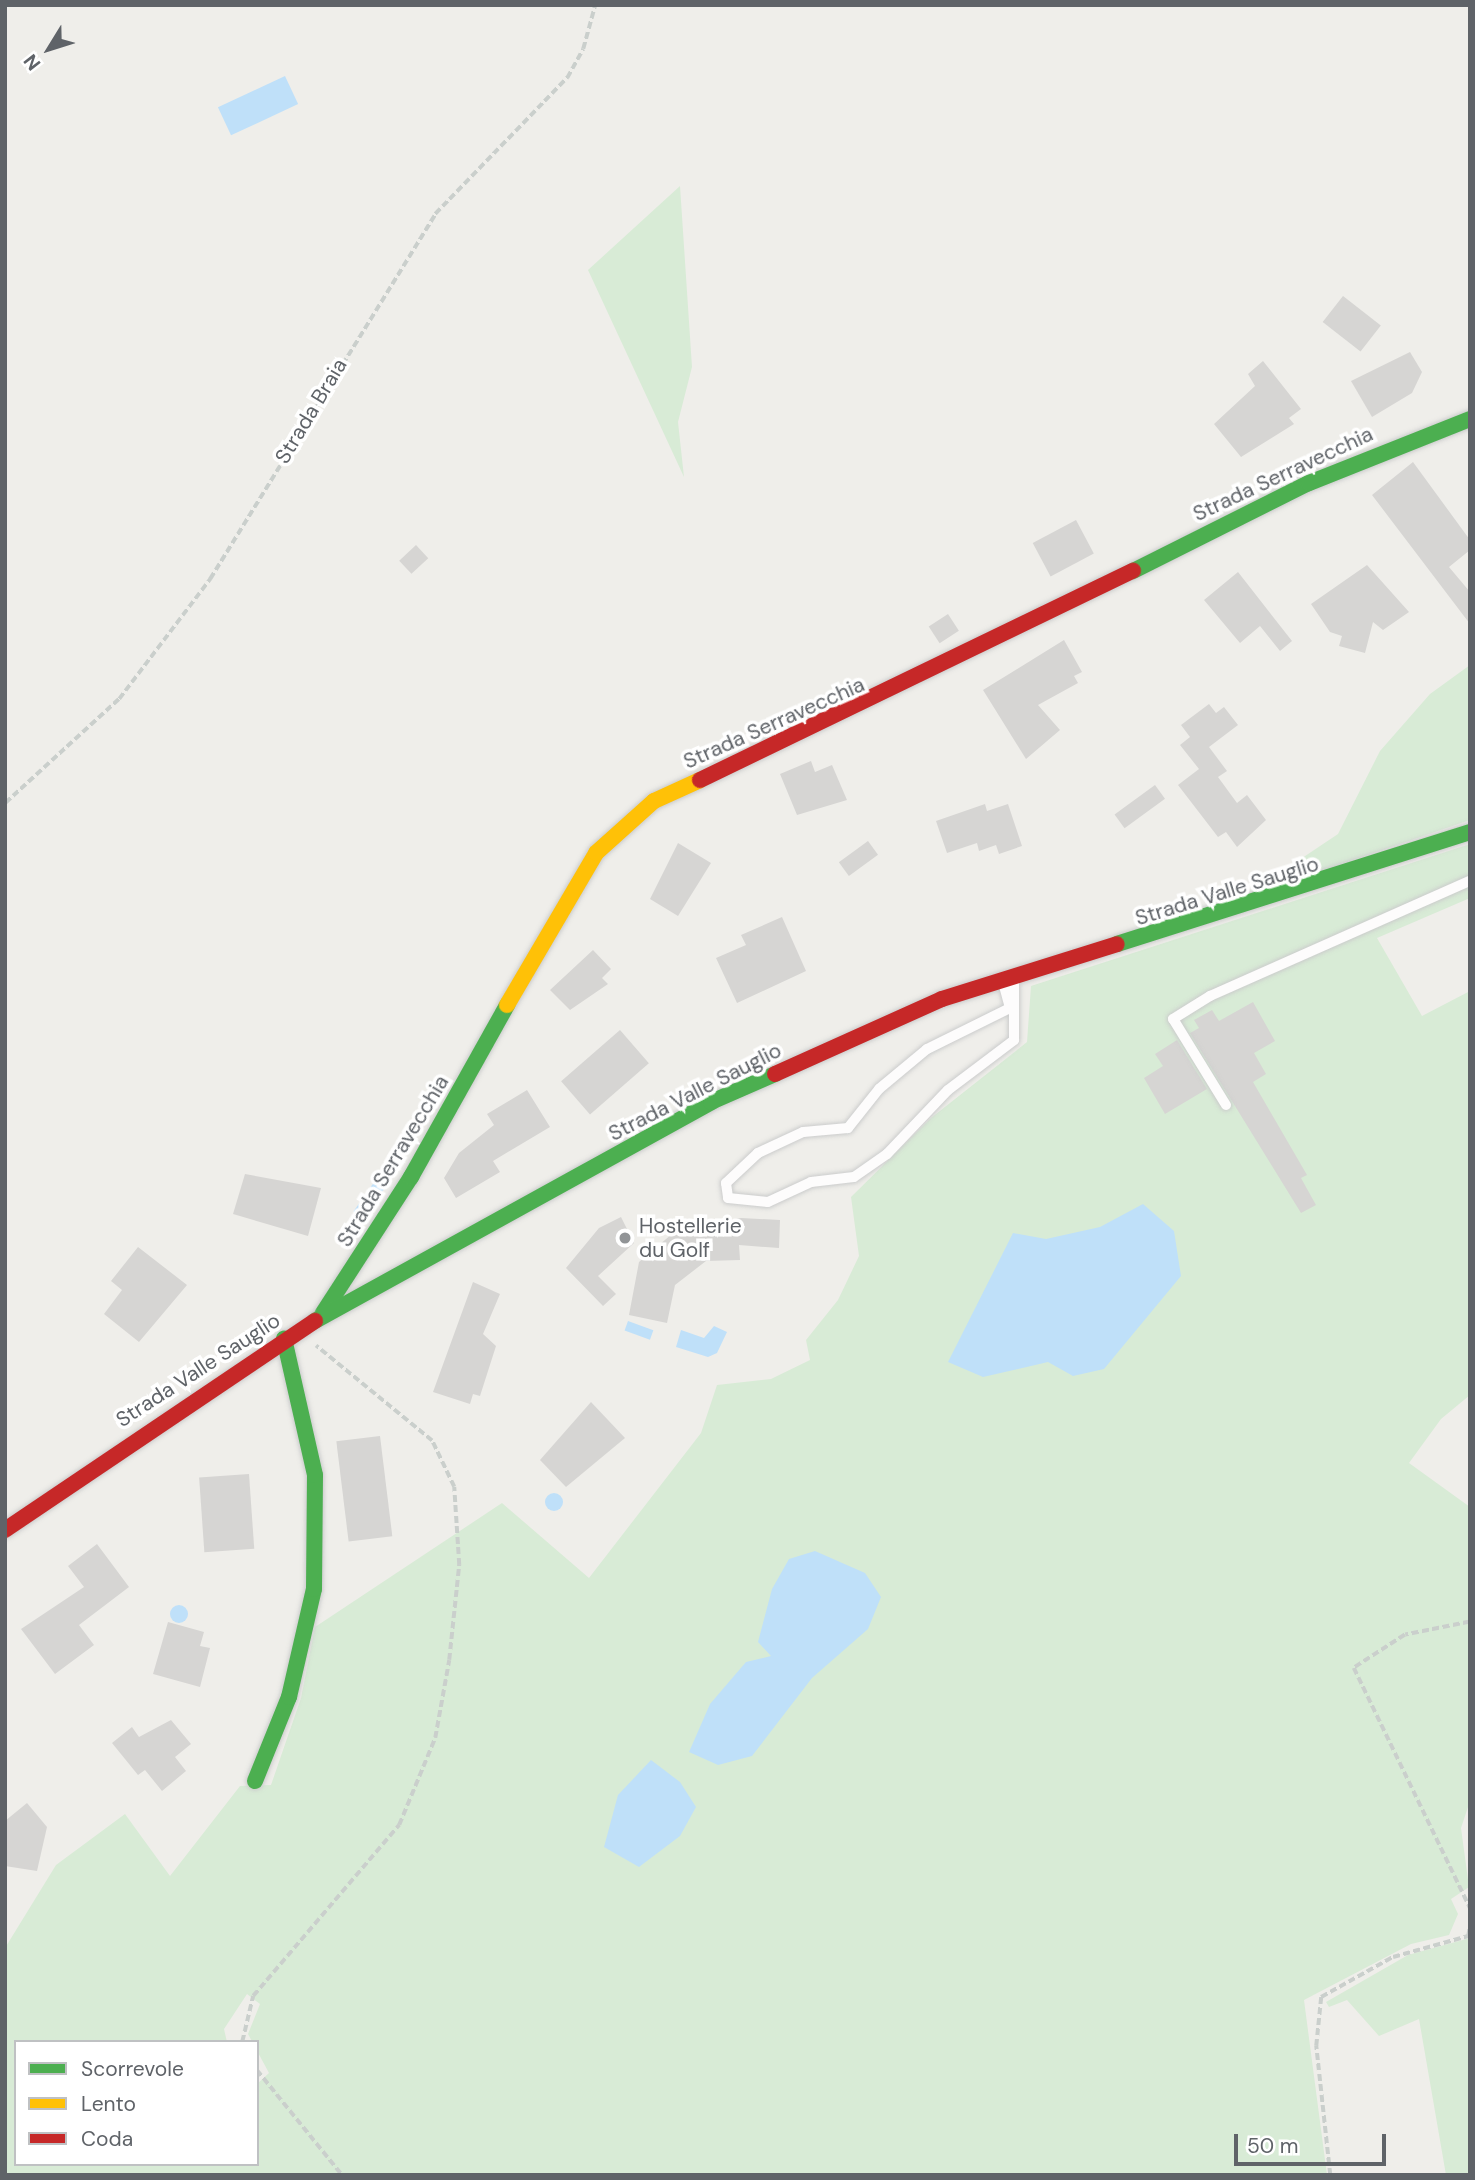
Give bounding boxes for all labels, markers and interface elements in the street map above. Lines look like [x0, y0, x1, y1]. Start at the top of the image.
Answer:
north arrow [14, 14, 84, 84]
text: N [18, 49, 46, 75]
street label: Strada Braia [270, 354, 352, 468]
street label: Strada Serravecchia [1189, 421, 1377, 527]
street label: Strada Serravecchia [680, 672, 868, 774]
street label: Strada Valle Sauglio [1132, 851, 1322, 931]
street label: Strada Valle Sauglio [604, 1038, 786, 1146]
street label: Strada Serravecchia [332, 1071, 454, 1251]
place label: Hostellerie du Golf [639, 1213, 742, 1263]
marker: Hostellerie du Golf [617, 1230, 633, 1246]
street label: Strada Valle Sauglio [111, 1308, 285, 1432]
legend [14, 2040, 259, 2166]
text: Scorrevole [81, 2055, 184, 2083]
text: Lento [81, 2090, 136, 2118]
scale bar [1237, 2120, 1389, 2164]
text: Coda [81, 2125, 133, 2153]
text: 50 m [1247, 2132, 1298, 2160]

